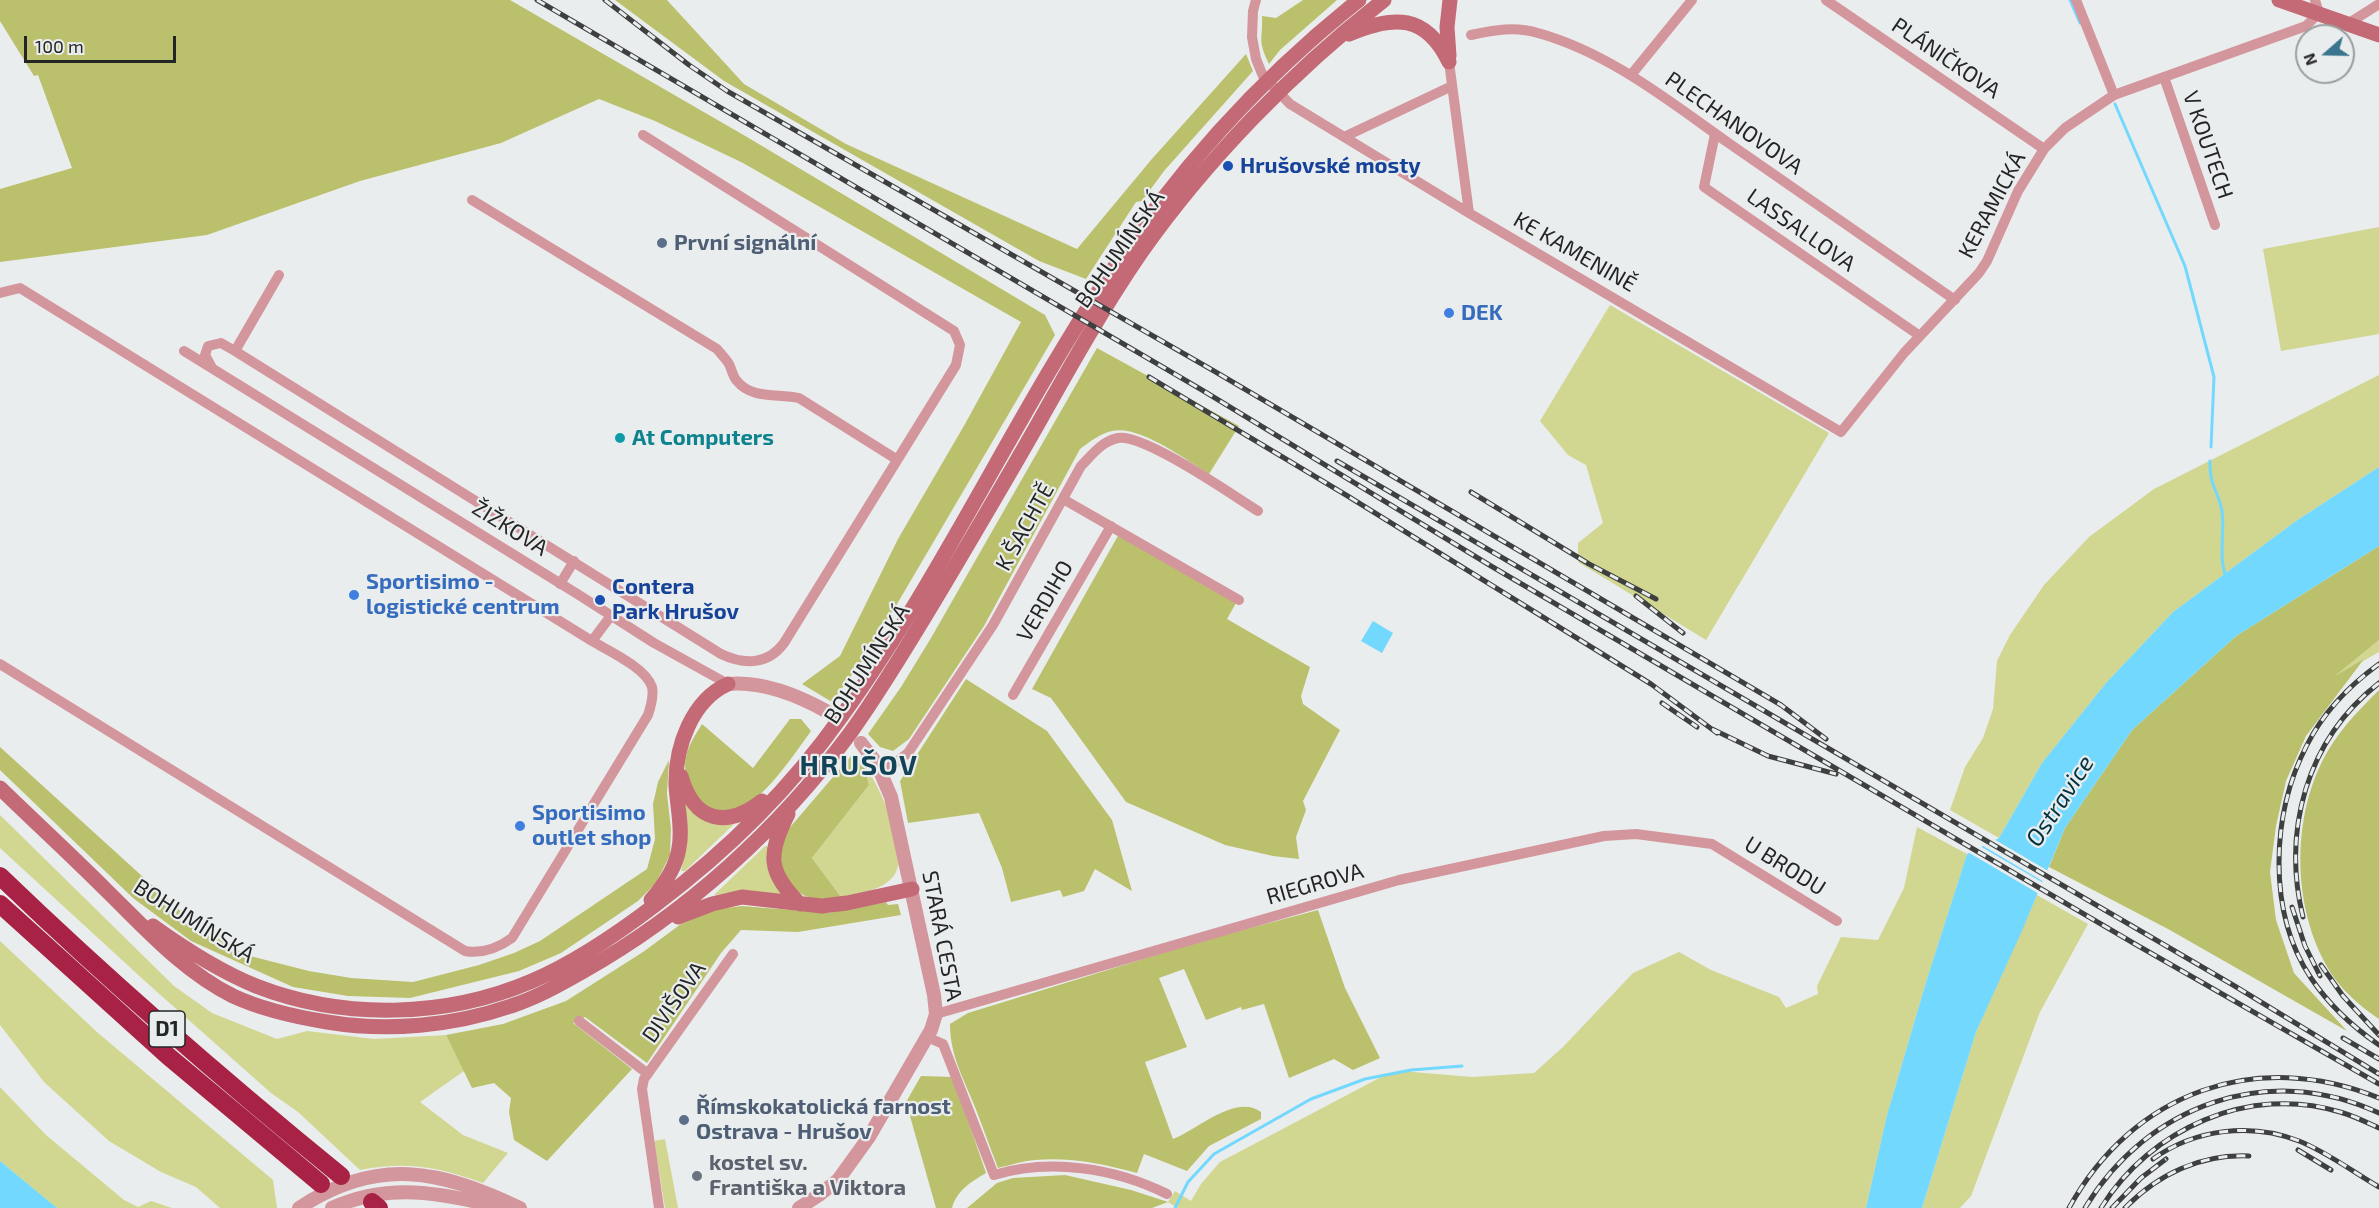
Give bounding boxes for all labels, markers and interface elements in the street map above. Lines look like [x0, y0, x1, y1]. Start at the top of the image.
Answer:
street label: PLÁNIČKOVA [1887, 12, 2005, 104]
scale bar [27, 24, 178, 62]
north arrow [2295, 24, 2355, 84]
text: 100 m [35, 35, 84, 57]
text: N [2299, 51, 2320, 68]
street label: PLECHANOVOVA [1660, 66, 1808, 180]
street label: V KOUTECH [2177, 88, 2239, 202]
street label: KERAMICKÁ [1953, 147, 2031, 263]
place label: Hrušovské mosty [1240, 153, 1421, 179]
marker: Hrušovské mosty [1221, 159, 1235, 173]
street label: LASSALLOVA [1742, 183, 1860, 277]
street label: BOHUMÍNSKÁ [1070, 185, 1170, 313]
street label: KE KAMENINĚ [1509, 206, 1641, 298]
place label: První signální [674, 230, 816, 256]
marker: První signální [655, 236, 669, 250]
place label: DEK [1461, 300, 1503, 326]
marker: DEK [1442, 306, 1456, 320]
place label: At Computers [632, 425, 774, 451]
marker: At Computers [613, 431, 627, 445]
street label: K ŠACHTĚ [990, 479, 1060, 575]
street label: ŽIŽKOVA [467, 495, 553, 561]
street label: VERDIHO [1011, 556, 1079, 646]
place label: Sportisimo - logistické centrum [366, 569, 560, 620]
place label: Contera Park Hrušov [612, 574, 739, 626]
marker: Sportisimo - logistické centrum [347, 588, 361, 602]
marker: Contera Park Hrušov [593, 593, 607, 607]
street label: BOHUMÍNSKÁ [819, 599, 915, 729]
district label: HRUŠOV [799, 749, 919, 783]
water label: Ostravice [2020, 750, 2100, 852]
place label: Sportisimo outlet shop [532, 800, 652, 852]
marker: Sportisimo outlet shop [513, 819, 527, 833]
street label: U BRODU [1740, 831, 1830, 901]
street label: RIEGROVA [1263, 858, 1367, 910]
street label: STARÁ CESTA [916, 869, 968, 1003]
street label: BOHUMÍNSKÁ [129, 873, 259, 969]
street label: DIVIŠOVA [637, 956, 711, 1048]
road number: D1 [149, 1011, 185, 1047]
place label: Římskokatolická farnost Ostrava - Hrušov [696, 1094, 951, 1146]
marker: Římskokatolická farnost Ostrava - Hrušov [677, 1113, 691, 1127]
place label: kostel sv. Františka a Viktora [709, 1150, 906, 1202]
marker: kostel sv. Františka a Viktora [690, 1169, 704, 1183]

